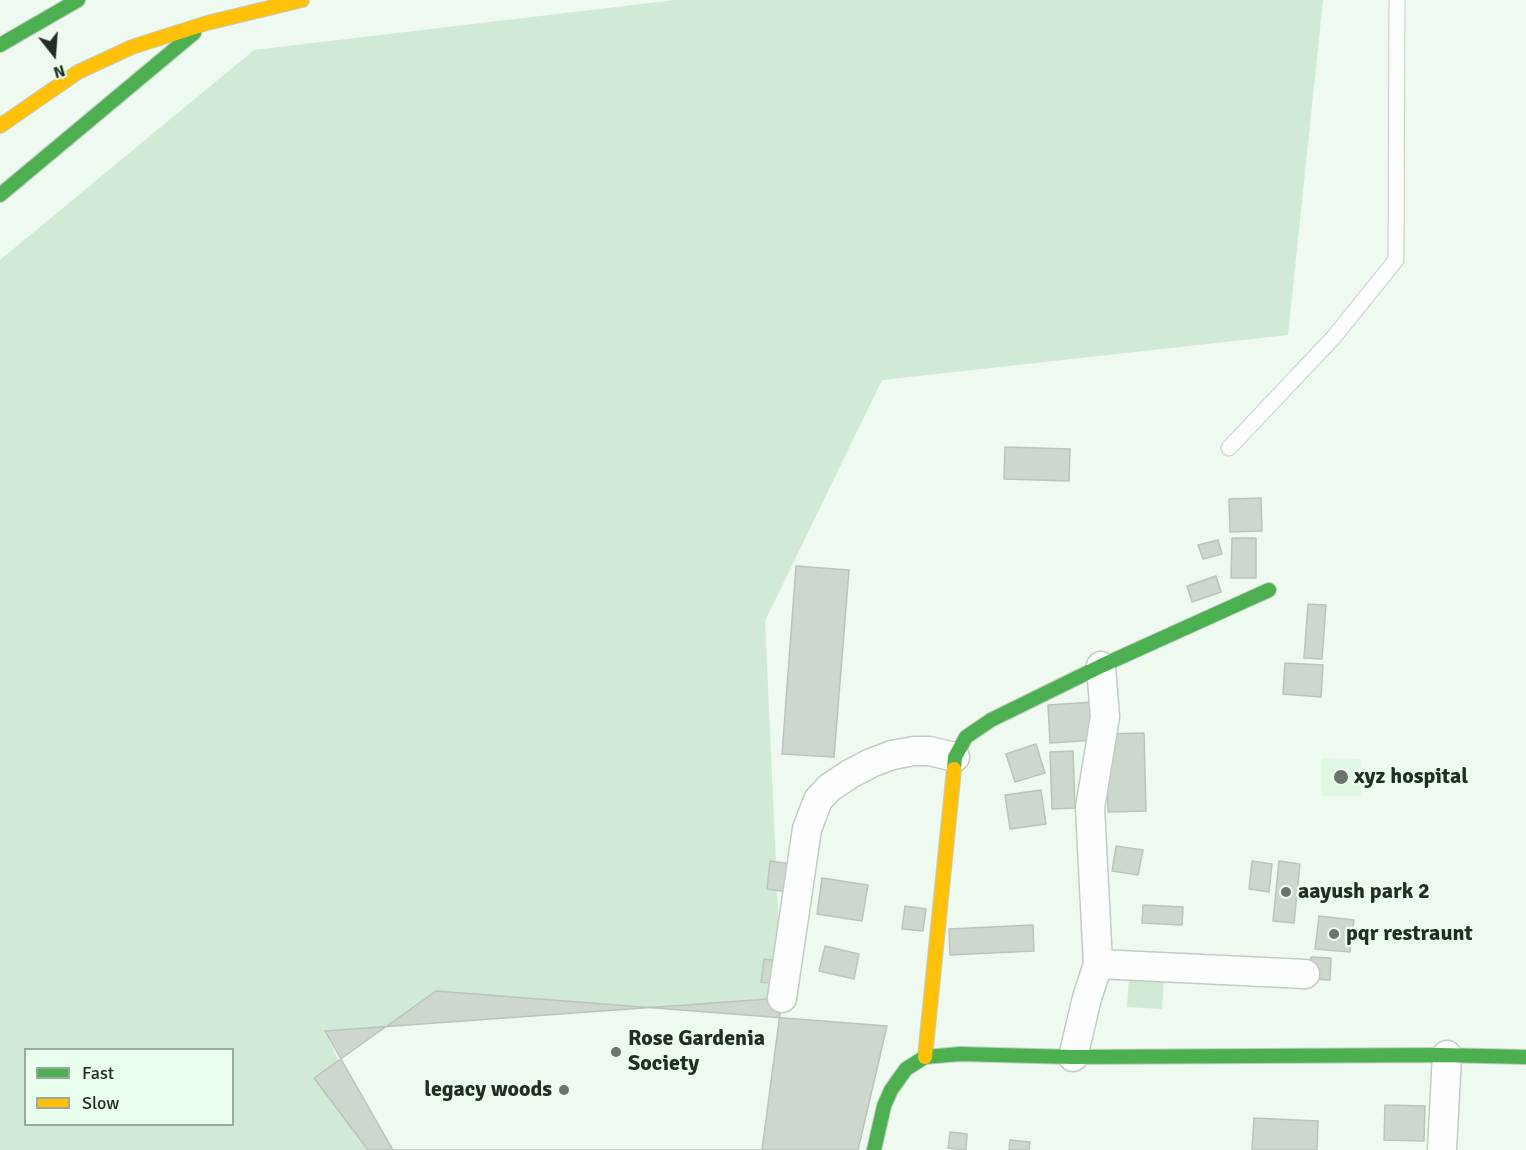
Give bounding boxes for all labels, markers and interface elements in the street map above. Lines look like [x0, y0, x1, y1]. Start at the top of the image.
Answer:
north arrow [24, 24, 84, 84]
text: N [51, 60, 68, 82]
place label: xyz hospital [1354, 764, 1468, 790]
marker: xyz hospital [1332, 768, 1350, 786]
place label: aayush park 2 [1298, 879, 1430, 905]
marker: aayush park 2 [1279, 885, 1293, 899]
place label: pqr restraunt [1346, 921, 1473, 947]
marker: pqr restraunt [1327, 927, 1341, 941]
place label: Rose Gardenia Society [628, 1026, 765, 1078]
marker: Rose Gardenia Society [609, 1045, 623, 1059]
legend [24, 1048, 234, 1126]
text: Fast [82, 1062, 114, 1084]
place label: legacy woods [424, 1077, 552, 1103]
marker: legacy woods [557, 1083, 571, 1097]
text: Slow [82, 1092, 119, 1114]

